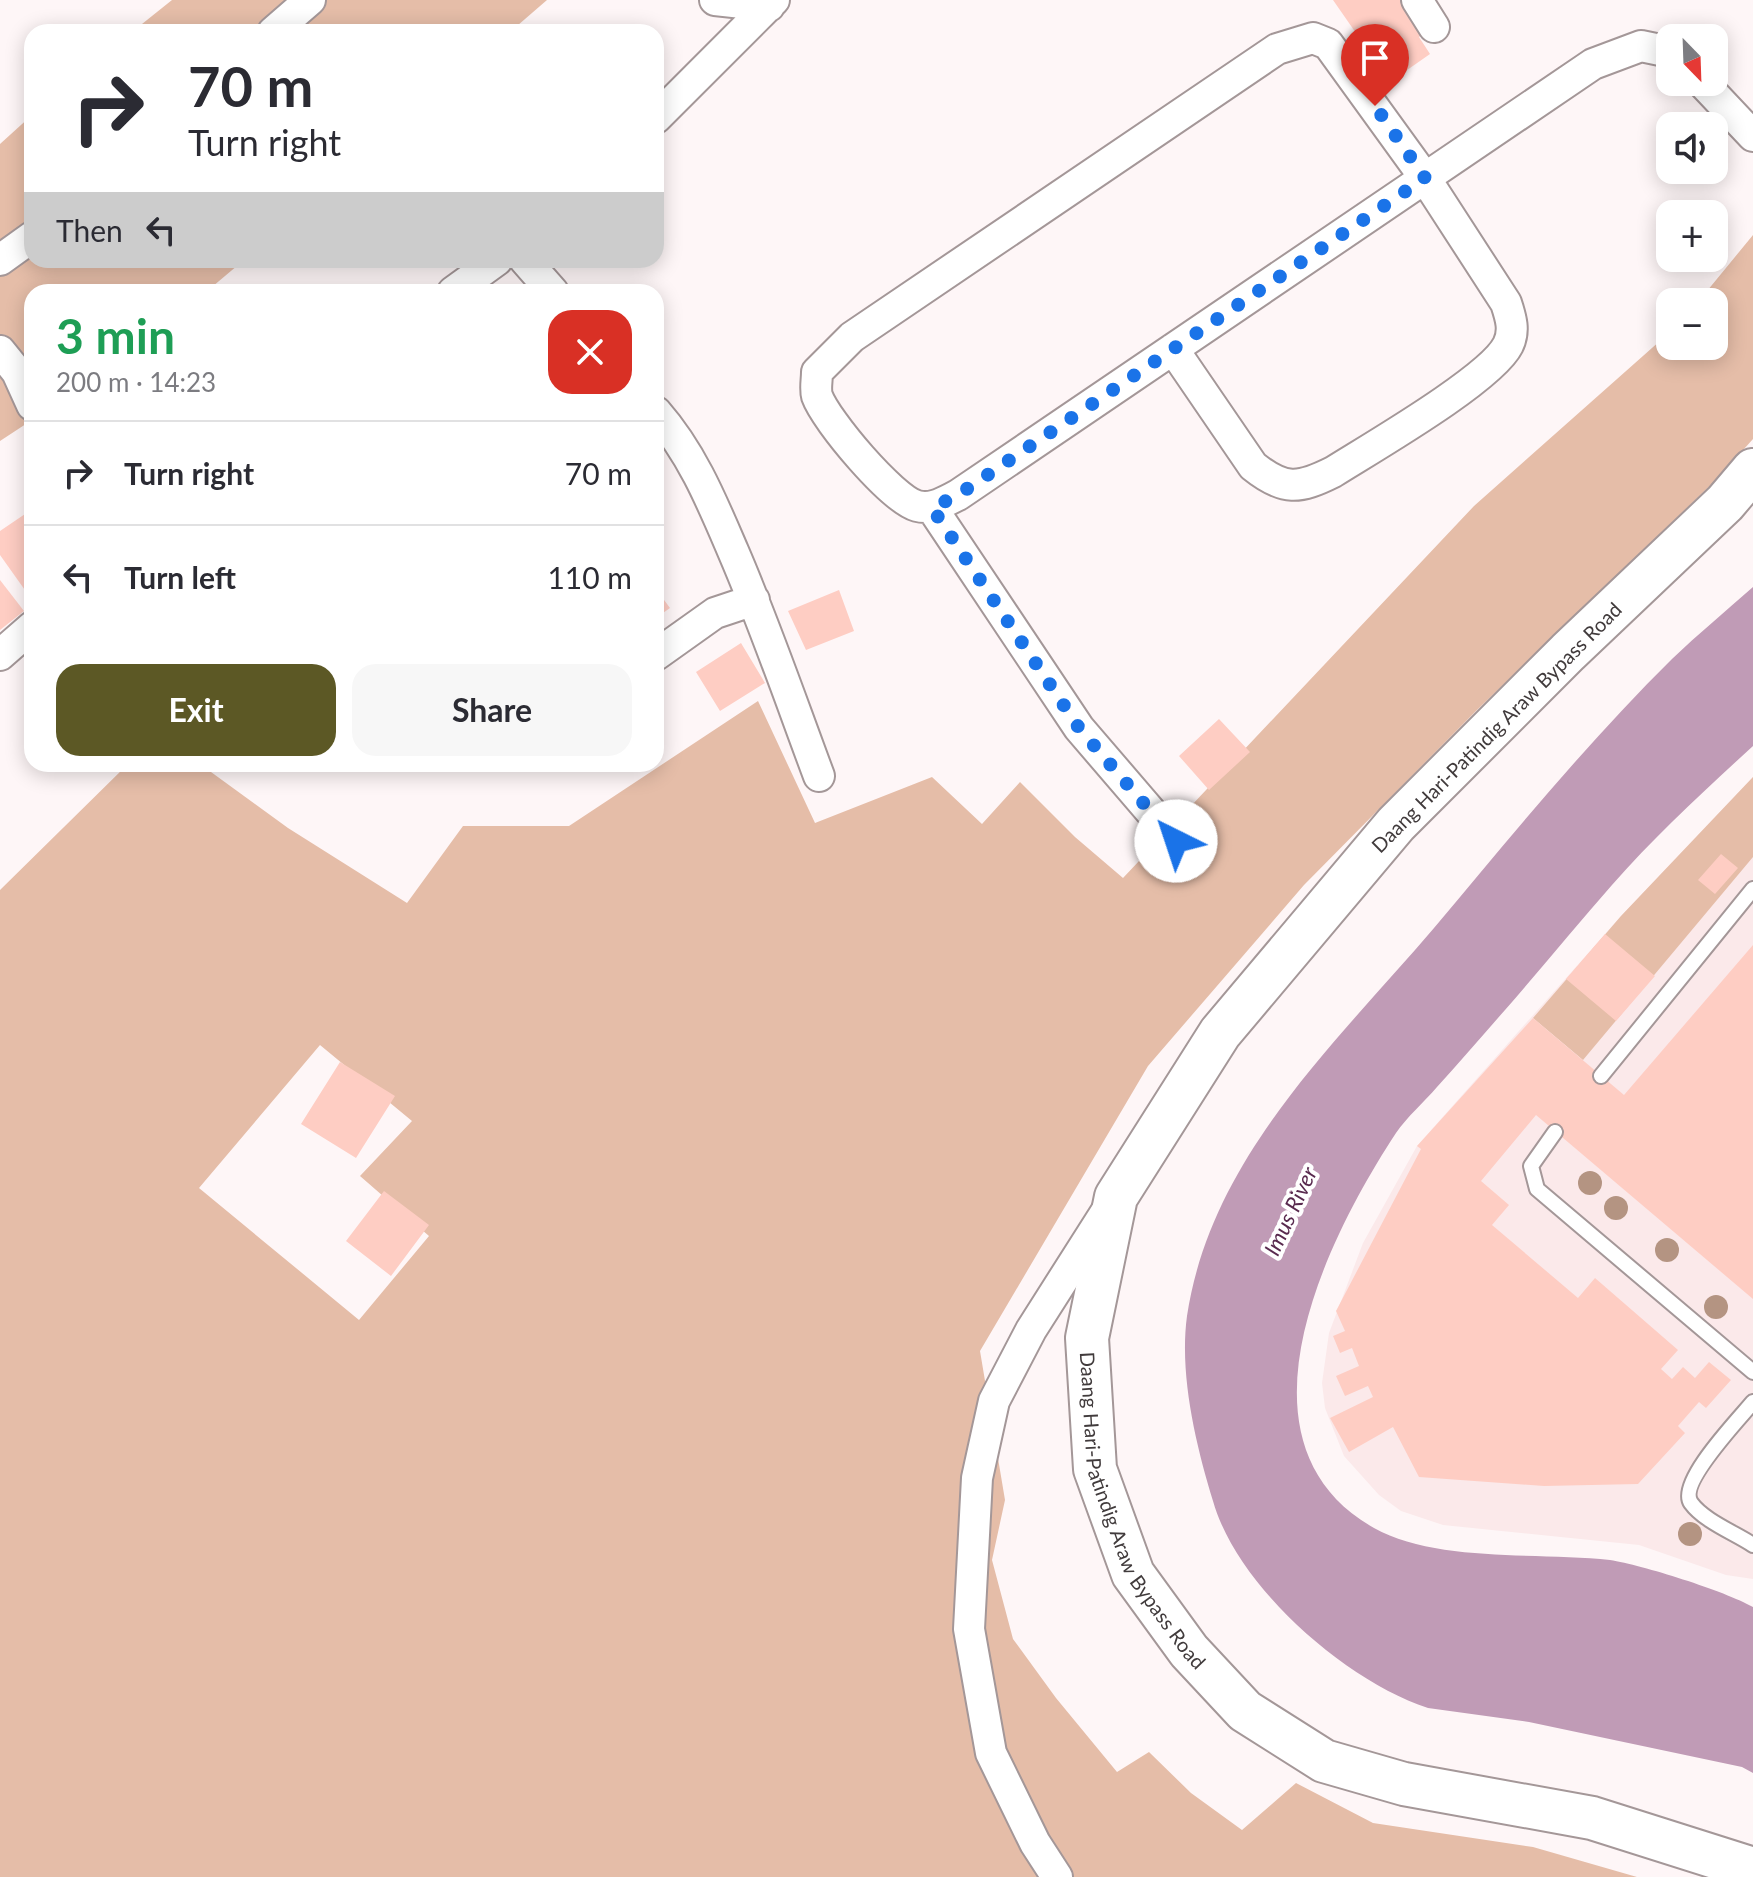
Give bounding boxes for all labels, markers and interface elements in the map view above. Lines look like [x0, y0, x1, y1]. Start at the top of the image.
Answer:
pin [1341, 24, 1409, 106]
north arrow [1656, 24, 1728, 96]
map controls [1656, 24, 1728, 360]
icon: arrive [1353, 36, 1397, 80]
text: 70 m [188, 52, 313, 119]
icon: right [56, 56, 160, 160]
button: sound [1656, 112, 1728, 184]
text: Turn right [188, 120, 341, 164]
button: + [1656, 200, 1728, 272]
icon: left [139, 208, 183, 252]
text: Then [56, 212, 123, 248]
button: − [1656, 288, 1728, 360]
text: 3 min [56, 307, 175, 364]
button: close [548, 310, 632, 394]
text: 200 m · 14:23 [56, 366, 216, 398]
icon: right [56, 451, 100, 495]
text: Turn right [124, 455, 254, 491]
text: 70 m [565, 455, 632, 491]
icon: left [56, 555, 100, 599]
text: Turn left [124, 559, 236, 595]
text: 110 m [547, 559, 632, 595]
street label: Daang Hari-Patindig Araw Bypass Road [1366, 597, 1626, 857]
button: Exit [56, 664, 336, 756]
button: Share [352, 664, 632, 756]
position arrow [1134, 799, 1218, 883]
water label: Imus River [1258, 1162, 1322, 1260]
street label: Daang Hari-Patindig Araw Bypass Road [1076, 1351, 1211, 1673]

